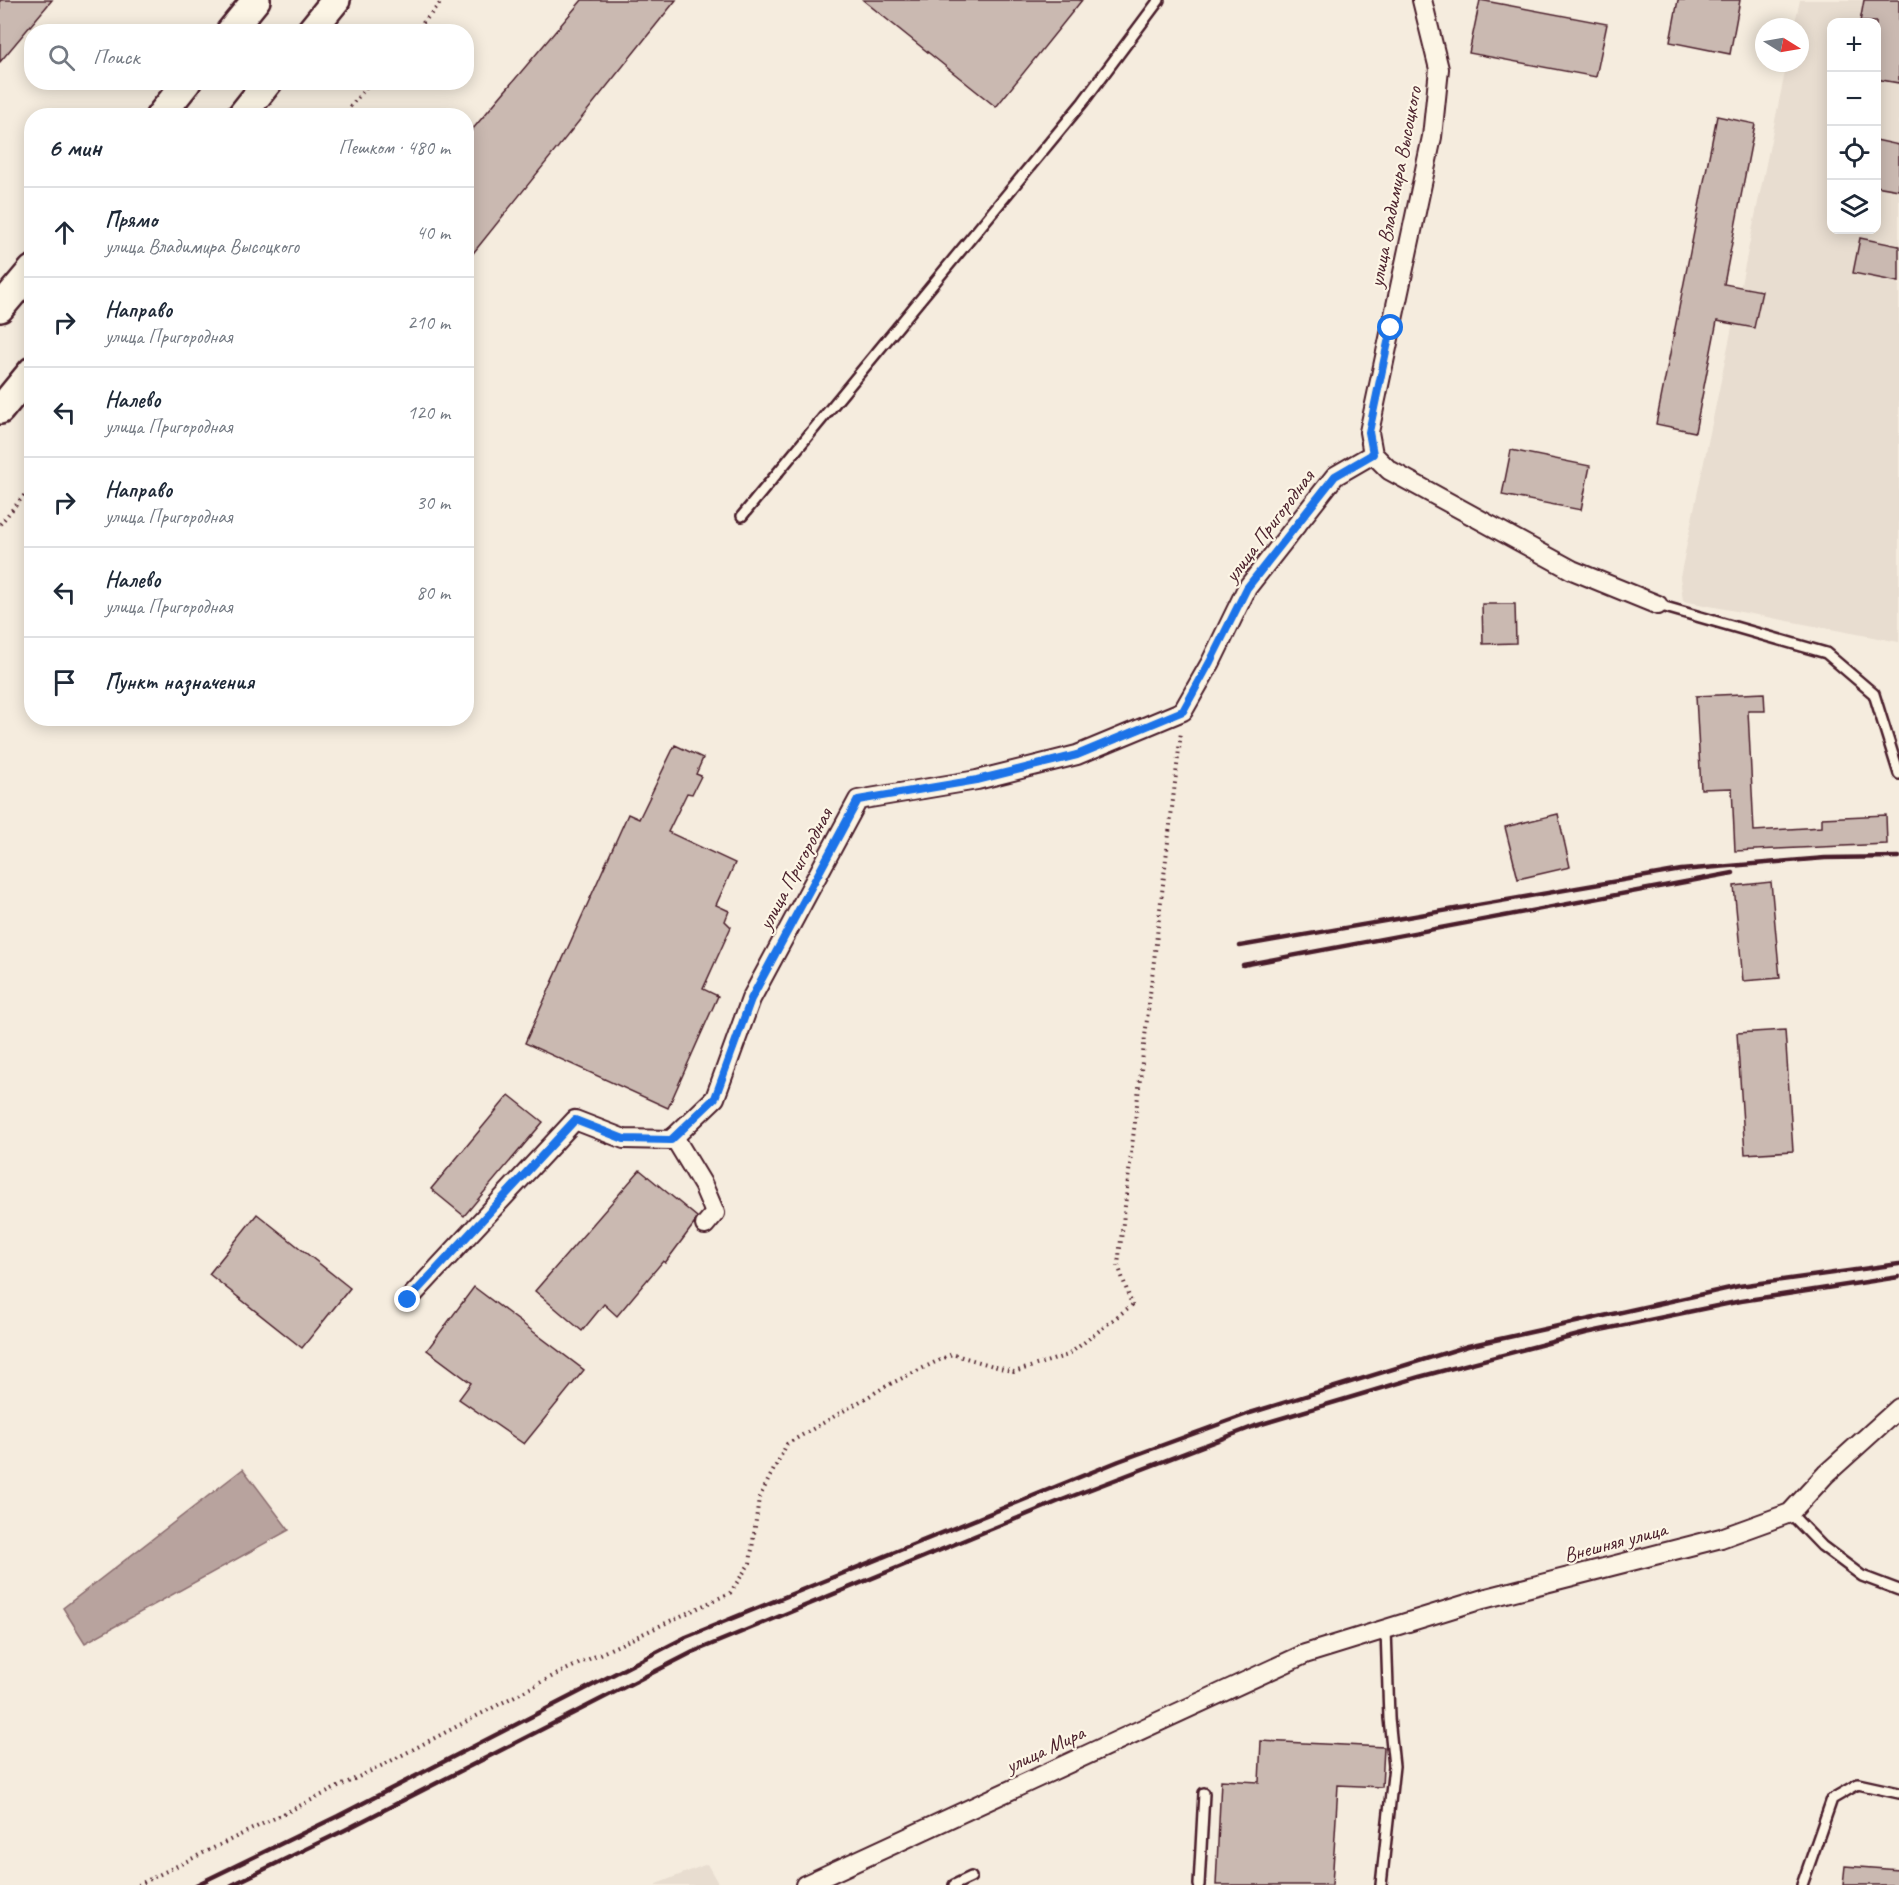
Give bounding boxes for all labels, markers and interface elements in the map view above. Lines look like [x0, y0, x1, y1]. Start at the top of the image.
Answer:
north arrow [1755, 18, 1809, 72]
map controls [1827, 18, 1881, 234]
button: + [1827, 18, 1881, 72]
search box [24, 24, 474, 90]
icon: search [45, 41, 78, 74]
text: Поиск [93, 43, 139, 71]
button: − [1827, 72, 1881, 126]
street label: улица Владимира Высоцкого [1362, 83, 1428, 291]
button: locate [1827, 126, 1881, 180]
text: 6 мин [48, 131, 101, 164]
text: Пешком · 480 m [338, 135, 450, 160]
button: layers [1827, 180, 1881, 234]
text: Прямо [105, 206, 157, 234]
icon: ahead [48, 216, 81, 249]
text: 40 m [416, 220, 450, 245]
text: улица Владимира Высоцкого [105, 234, 299, 259]
text: Направо [105, 296, 172, 324]
icon: right [48, 306, 81, 339]
text: 210 m [407, 310, 450, 335]
route start [1377, 314, 1403, 340]
text: улица Пригородная [105, 324, 232, 349]
text: Налево [105, 386, 161, 414]
icon: left [48, 396, 81, 429]
text: 120 m [407, 400, 450, 425]
text: улица Пригородная [105, 414, 232, 439]
street label: улица Пригородная [1217, 464, 1320, 589]
text: Направо [105, 476, 172, 504]
icon: right [48, 486, 81, 519]
text: 30 m [416, 490, 450, 515]
text: улица Пригородная [105, 504, 232, 529]
text: Налево [105, 566, 161, 594]
icon: left [48, 576, 81, 609]
text: 80 m [416, 580, 450, 605]
text: улица Пригородная [105, 594, 232, 619]
icon: arrive [48, 666, 81, 699]
text: Пункт назначения [105, 668, 254, 696]
street label: улица Пригородная [751, 803, 839, 936]
route end [394, 1286, 420, 1312]
street label: Внешняя улица [1561, 1515, 1672, 1568]
street label: улица Мира [999, 1719, 1090, 1779]

